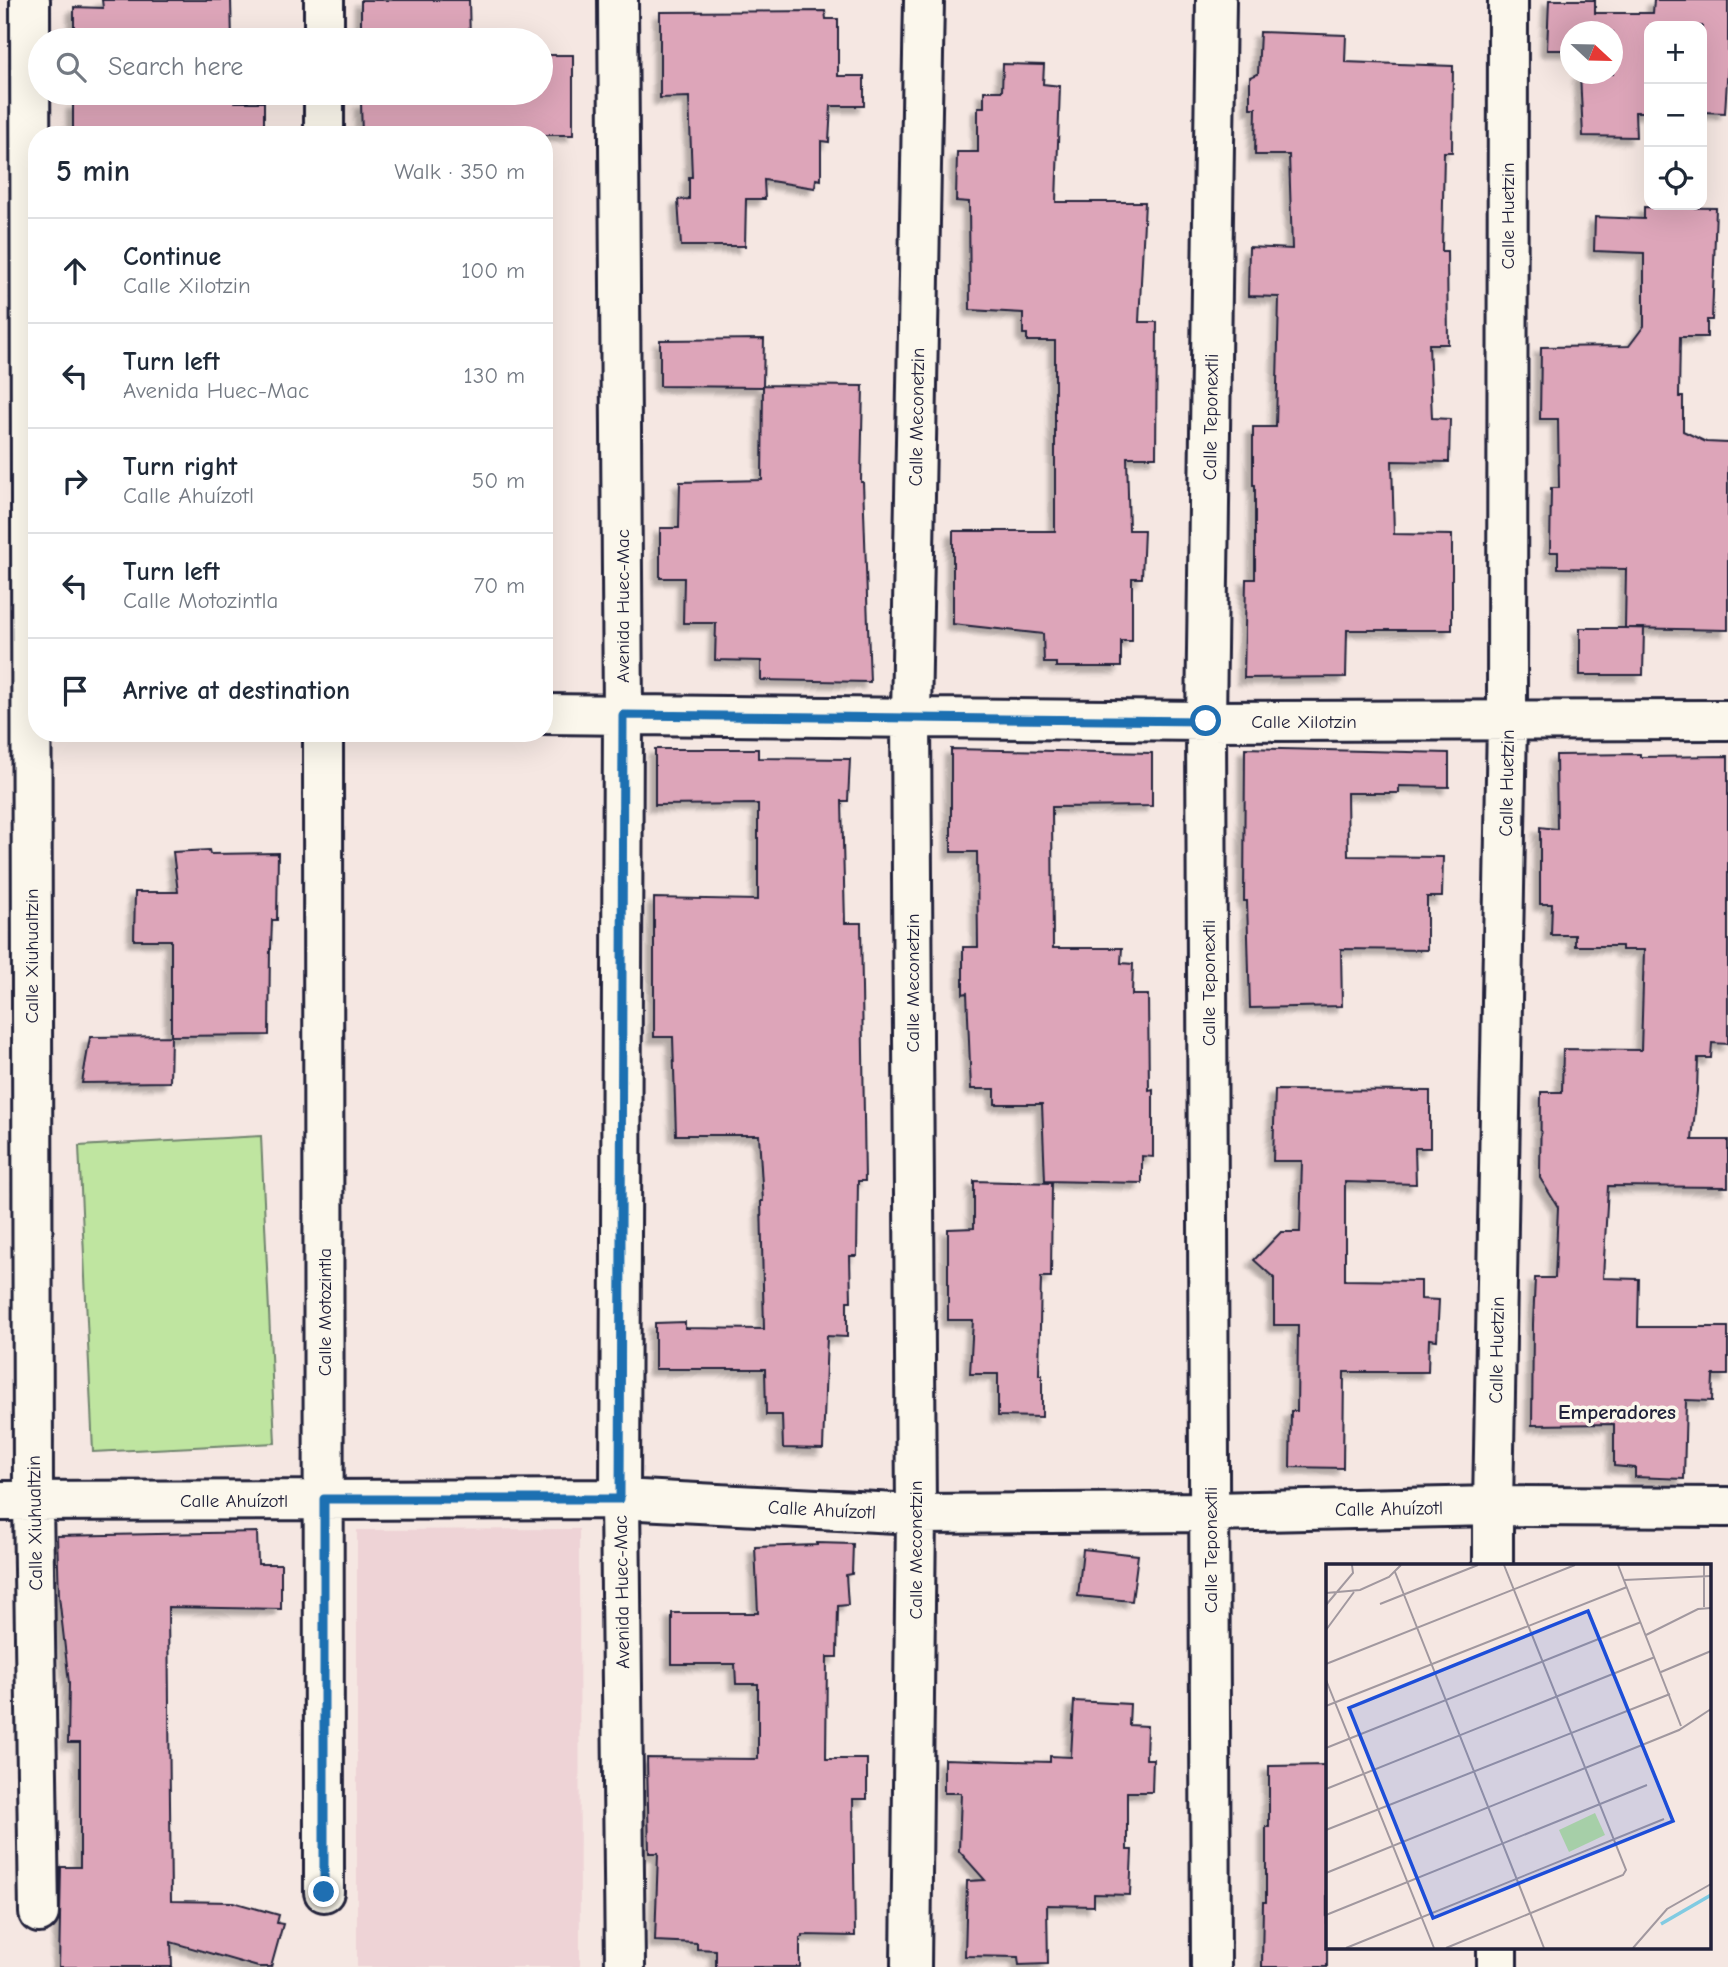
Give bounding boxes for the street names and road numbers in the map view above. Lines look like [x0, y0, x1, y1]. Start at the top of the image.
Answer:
street label: Calle Huetzin [1497, 162, 1519, 270]
street label: Calle Meconetzin [905, 347, 929, 487]
street label: Calle Teponextli [1199, 354, 1223, 481]
street label: Avenida Huec-Mac [612, 529, 634, 683]
street label: Calle Xilotzin [1251, 711, 1357, 733]
street label: Calle Huetzin [1495, 729, 1519, 837]
street label: Calle Xiuhualtzin [21, 888, 43, 1024]
street label: Calle Meconetzin [902, 914, 924, 1052]
street label: Calle Teponextli [1198, 920, 1220, 1046]
street label: Calle Motozintla [314, 1248, 336, 1376]
street label: Calle Huetzin [1485, 1296, 1509, 1404]
street label: Calle Xiuhualtzin [23, 1455, 47, 1591]
street label: Calle Meconetzin [905, 1481, 927, 1619]
street label: Calle Teponextli [1200, 1487, 1222, 1613]
street label: Calle Ahuízotl [180, 1490, 288, 1512]
street label: Calle Ahuízotl [767, 1496, 877, 1524]
street label: Calle Ahuízotl [1335, 1497, 1443, 1521]
street label: Avenida Huec-Mac [610, 1515, 634, 1669]

